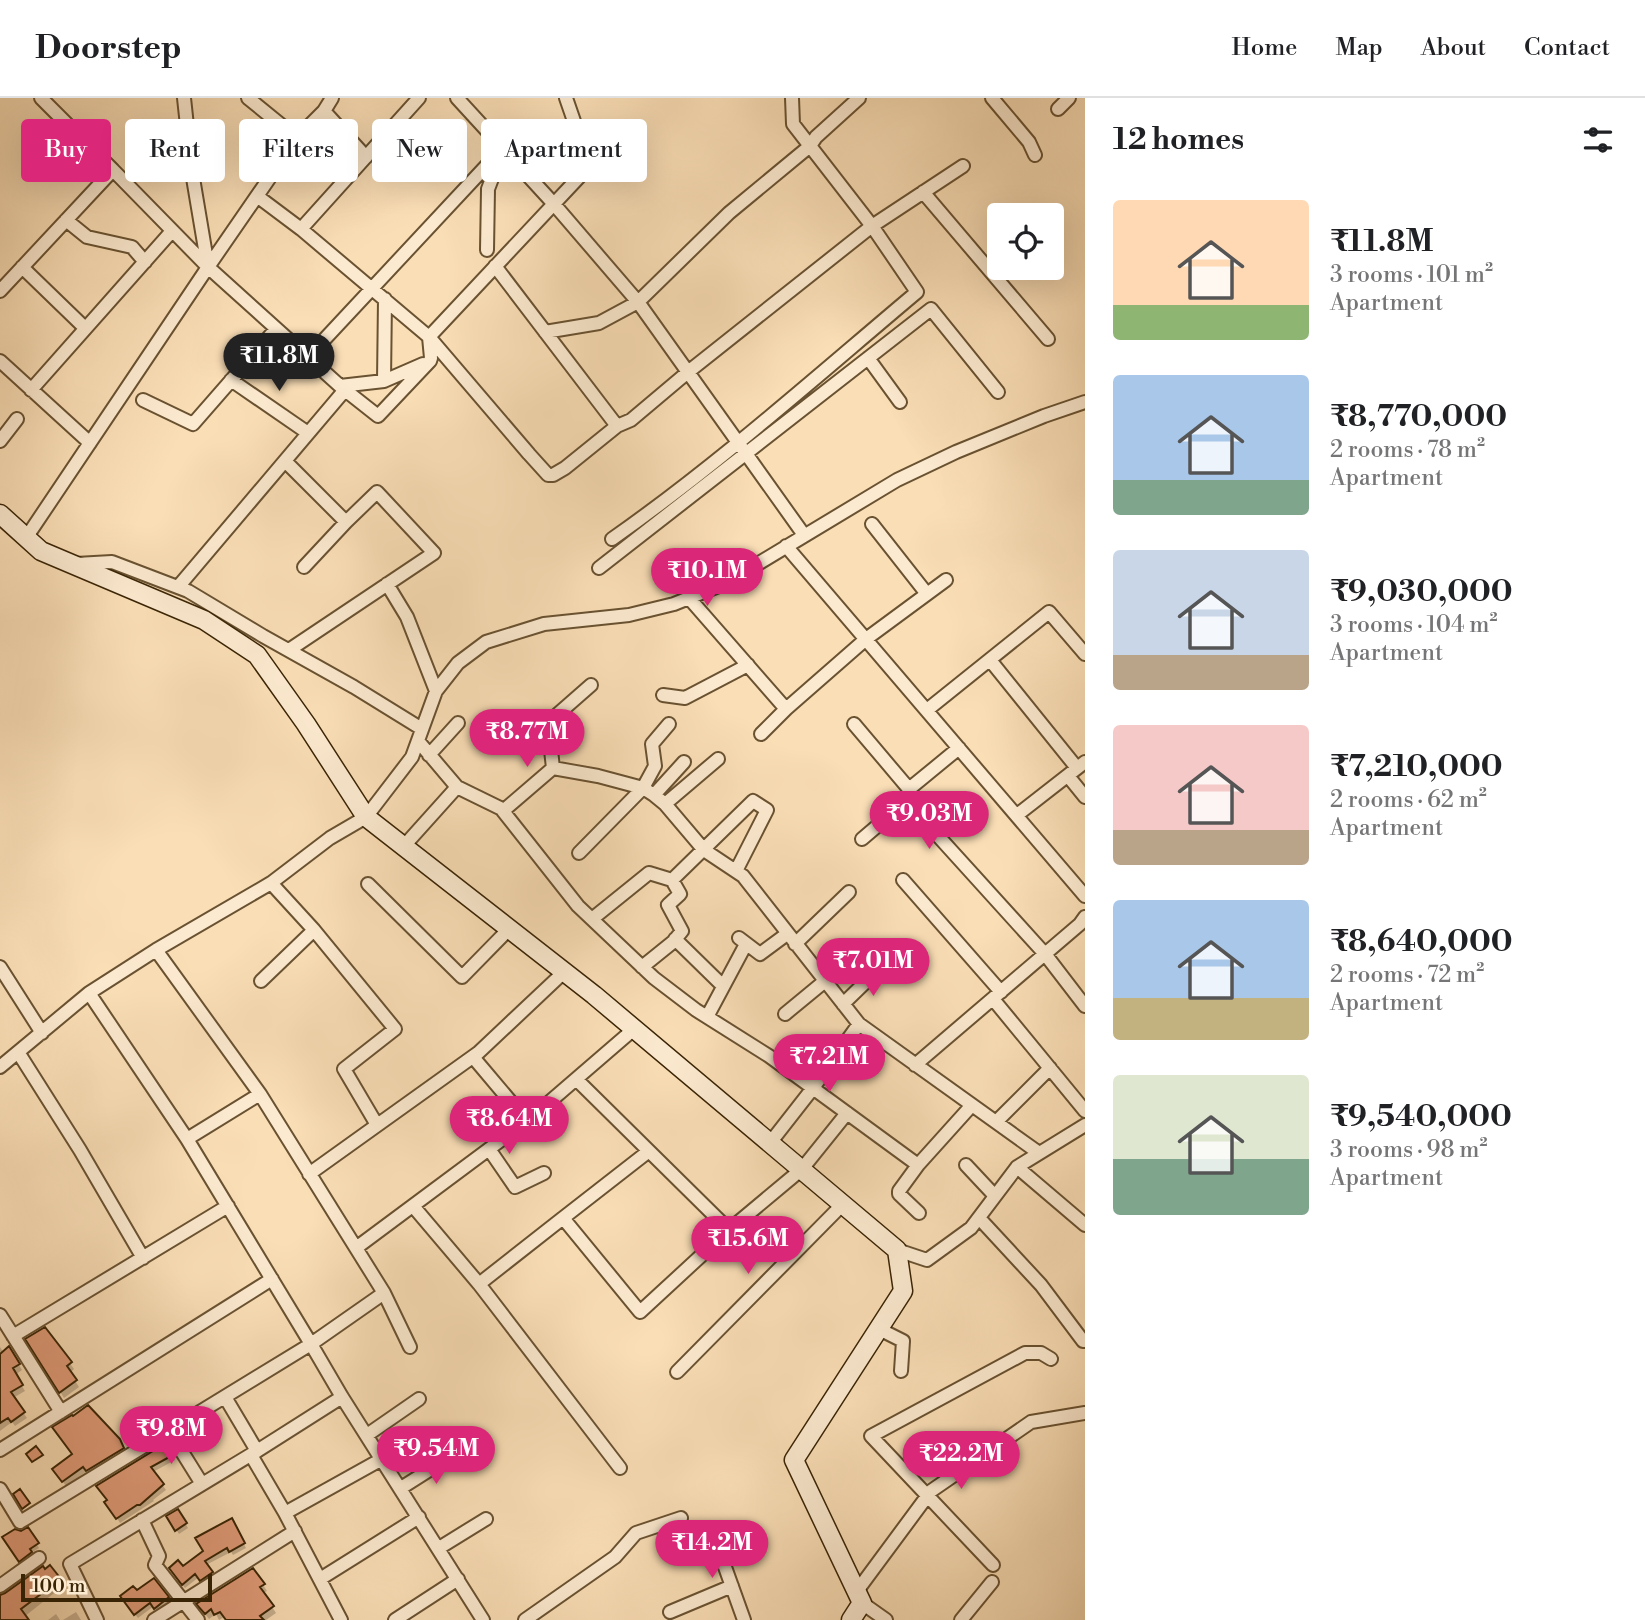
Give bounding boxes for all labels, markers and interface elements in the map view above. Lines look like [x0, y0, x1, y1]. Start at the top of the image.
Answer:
text: Doorstep [35, 28, 182, 69]
text: Home [1232, 33, 1297, 63]
text: Map [1335, 33, 1383, 63]
text: About [1421, 33, 1486, 63]
text: Contact [1524, 33, 1610, 63]
chip: Buy [21, 119, 111, 182]
chip: Rent [125, 119, 225, 182]
chip: Filters [239, 119, 358, 182]
chip: New [372, 119, 467, 182]
chip: Apartment [481, 119, 647, 182]
text: 12 homes [1113, 121, 1244, 159]
icon: filters [1579, 121, 1617, 159]
map controls [987, 203, 1064, 280]
button: locate [987, 203, 1064, 280]
text: ₹11.8M [1330, 223, 1433, 261]
icon: home [1169, 228, 1253, 312]
text: 3 rooms · 101 m² [1330, 261, 1493, 289]
text: Apartment [1330, 289, 1443, 317]
pin: ₹11.8M [222, 334, 336, 393]
text: ₹11.8M [239, 342, 319, 370]
text: ₹8,770,000 [1330, 398, 1507, 436]
icon: home [1169, 403, 1253, 487]
text: 2 rooms · 78 m² [1330, 436, 1485, 464]
text: Apartment [1330, 464, 1443, 492]
pin: ₹10.1M [650, 548, 764, 608]
text: ₹10.1M [667, 557, 747, 585]
text: ₹9,030,000 [1330, 573, 1513, 611]
icon: home [1169, 578, 1253, 662]
text: 3 rooms · 104 m² [1330, 611, 1498, 639]
text: Apartment [1330, 639, 1443, 667]
pin: ₹8.77M [470, 710, 584, 769]
text: ₹8.77M [485, 718, 569, 746]
text: ₹7,210,000 [1330, 748, 1503, 786]
icon: home [1169, 753, 1253, 837]
text: 2 rooms · 62 m² [1330, 786, 1487, 814]
pin: ₹9.03M [872, 792, 986, 851]
text: ₹9.03M [886, 800, 972, 828]
text: Apartment [1330, 814, 1443, 842]
text: ₹8,640,000 [1330, 923, 1513, 961]
icon: home [1169, 928, 1253, 1012]
pin: ₹7.01M [816, 939, 930, 998]
text: ₹7.01M [832, 947, 914, 975]
text: 2 rooms · 72 m² [1330, 961, 1484, 989]
text: Apartment [1330, 989, 1443, 1017]
pin: ₹7.21M [772, 1034, 886, 1094]
text: ₹7.21M [789, 1043, 869, 1071]
pin: ₹8.64M [452, 1096, 566, 1156]
text: ₹9,540,000 [1330, 1098, 1512, 1136]
icon: home [1169, 1103, 1253, 1187]
text: ₹8.64M [466, 1105, 552, 1133]
text: 3 rooms · 98 m² [1330, 1136, 1487, 1164]
text: Apartment [1330, 1164, 1443, 1192]
pin: ₹15.6M [691, 1216, 805, 1276]
text: ₹15.6M [707, 1225, 789, 1253]
pin: ₹9.8M [122, 1406, 220, 1466]
text: ₹9.8M [136, 1415, 206, 1443]
pin: ₹9.54M [379, 1426, 493, 1486]
pin: ₹22.2M [904, 1432, 1018, 1491]
text: ₹9.54M [393, 1435, 479, 1463]
text: ₹22.2M [919, 1440, 1003, 1468]
pin: ₹14.2M [655, 1520, 769, 1580]
text: ₹14.2M [671, 1529, 753, 1557]
scale bar [21, 1571, 212, 1603]
text: 100 m [32, 1574, 85, 1598]

